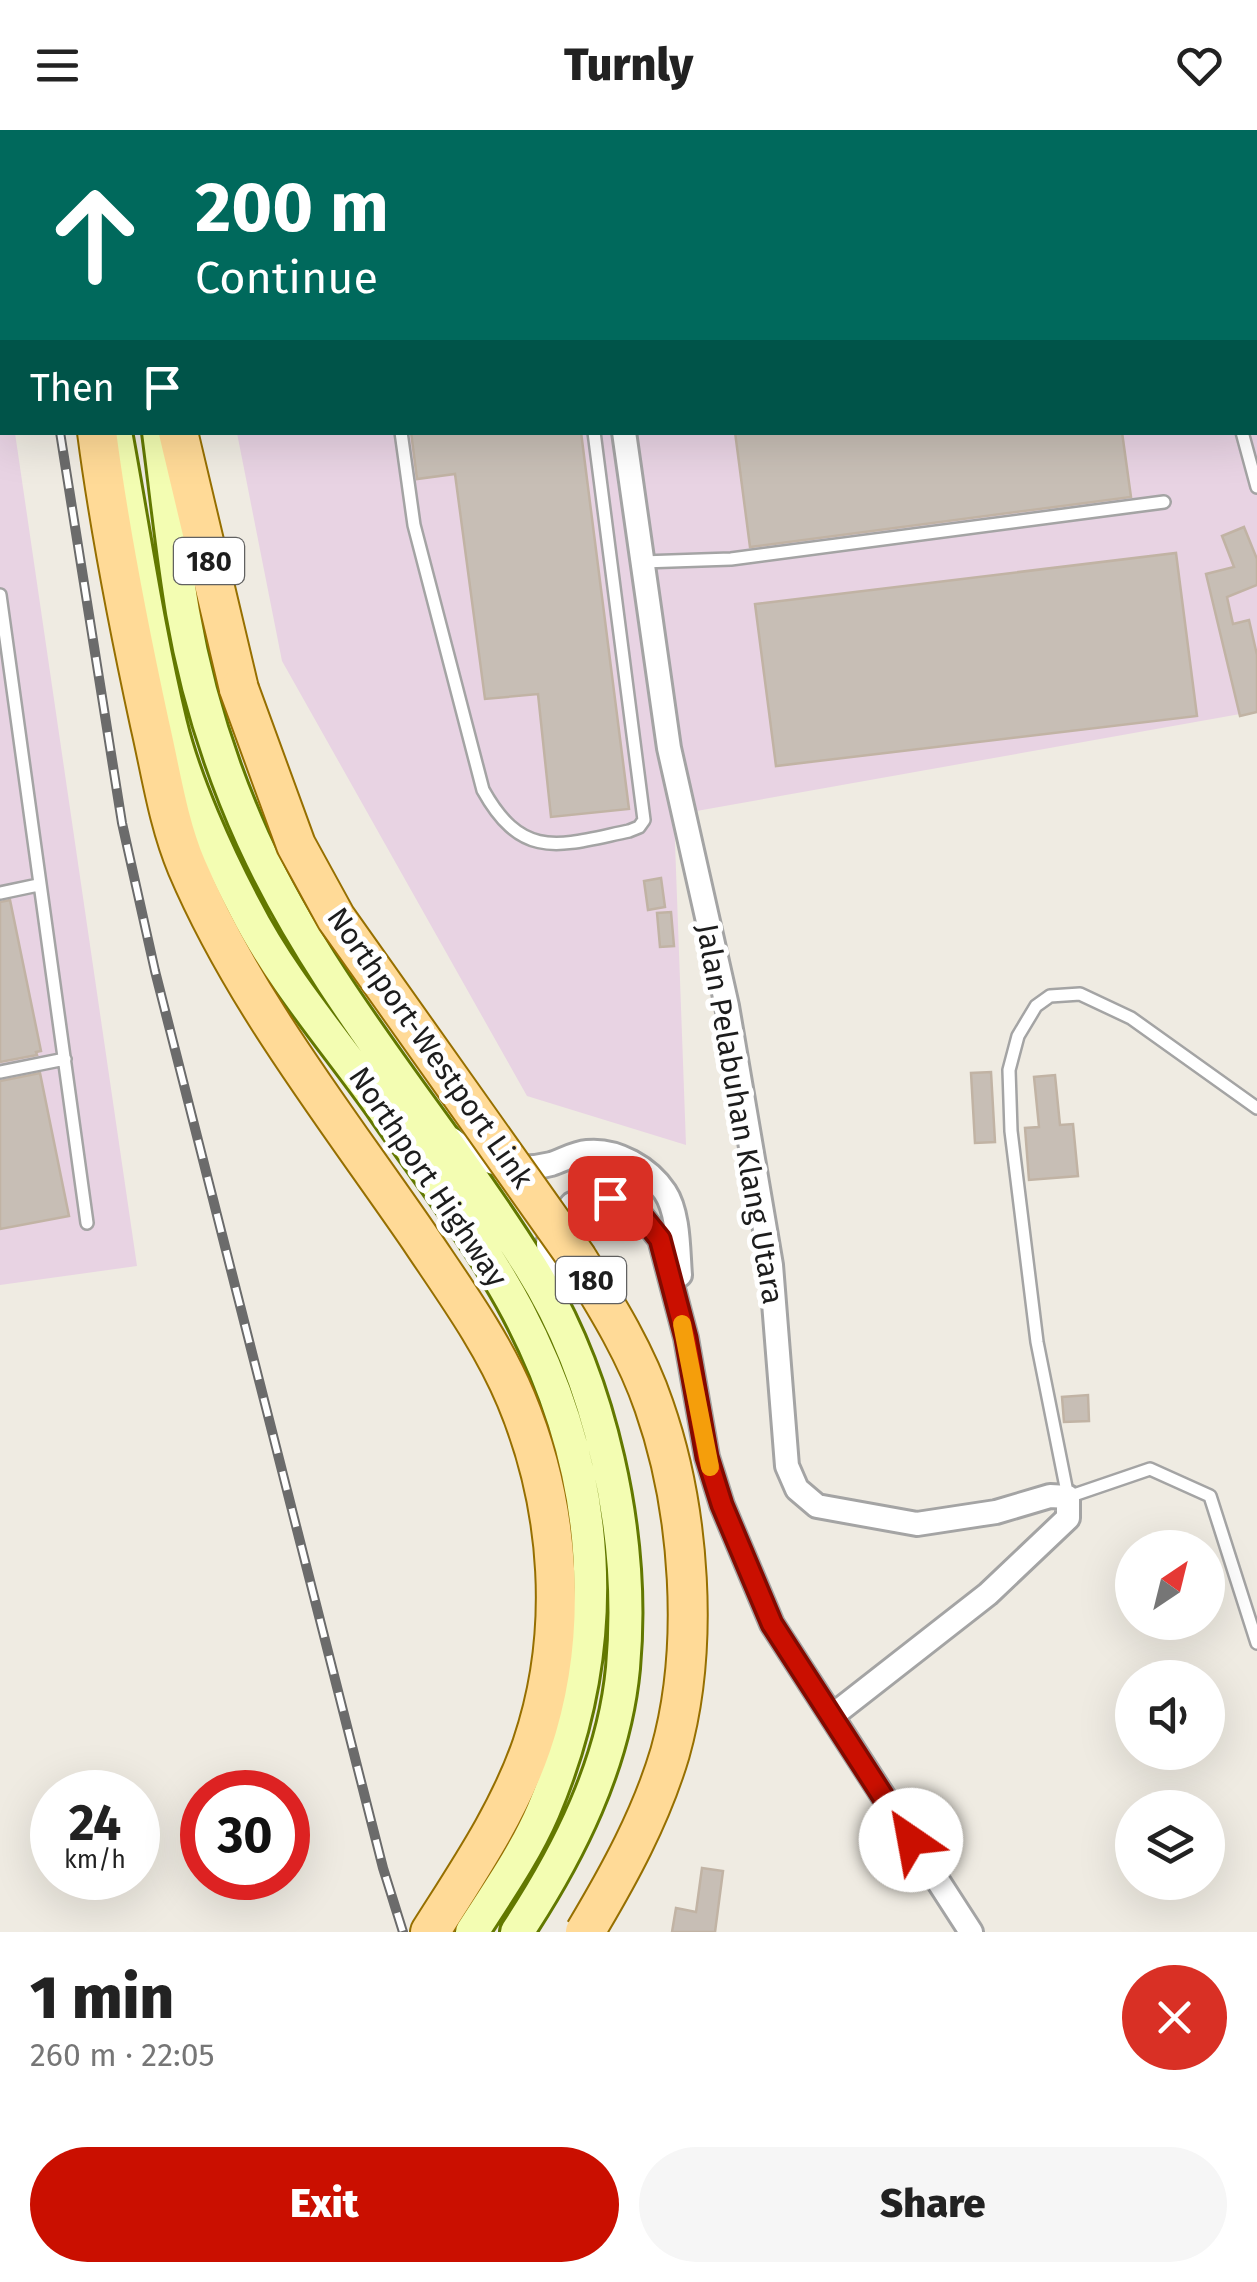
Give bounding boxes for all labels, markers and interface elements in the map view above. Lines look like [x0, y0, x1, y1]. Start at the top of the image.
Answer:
icon: menu [30, 38, 85, 93]
text: Turnly [564, 38, 693, 92]
icon: heart [1172, 38, 1227, 93]
text: 200 m [195, 166, 389, 250]
icon: ahead [30, 170, 160, 300]
text: Continue [195, 251, 378, 305]
icon: arrive [135, 360, 190, 415]
text: Then [30, 365, 115, 411]
road number: 180 [174, 538, 244, 584]
street label: Northport-Westport Link [319, 901, 541, 1196]
street label: Jalan Pelabuhan Klang Utara [689, 921, 791, 1307]
street label: Northport Highway [341, 1060, 515, 1294]
pin [568, 1156, 653, 1241]
icon: arrive [583, 1171, 638, 1226]
road number: 180 [556, 1257, 626, 1303]
north arrow [1115, 1530, 1225, 1640]
map controls [1115, 1530, 1225, 1900]
button: sound [1115, 1660, 1225, 1770]
speed limit sign: 30 [180, 1770, 310, 1900]
position arrow [859, 1788, 963, 1892]
button: layers [1115, 1790, 1225, 1900]
text: 24 [69, 1793, 121, 1853]
text: km/h [64, 1845, 126, 1875]
text: 1 min [30, 1962, 174, 2034]
button: close [1122, 1965, 1227, 2070]
text: 260 m · 22:05 [30, 2036, 215, 2074]
button: Exit [30, 2147, 619, 2262]
button: Share [639, 2147, 1227, 2262]

